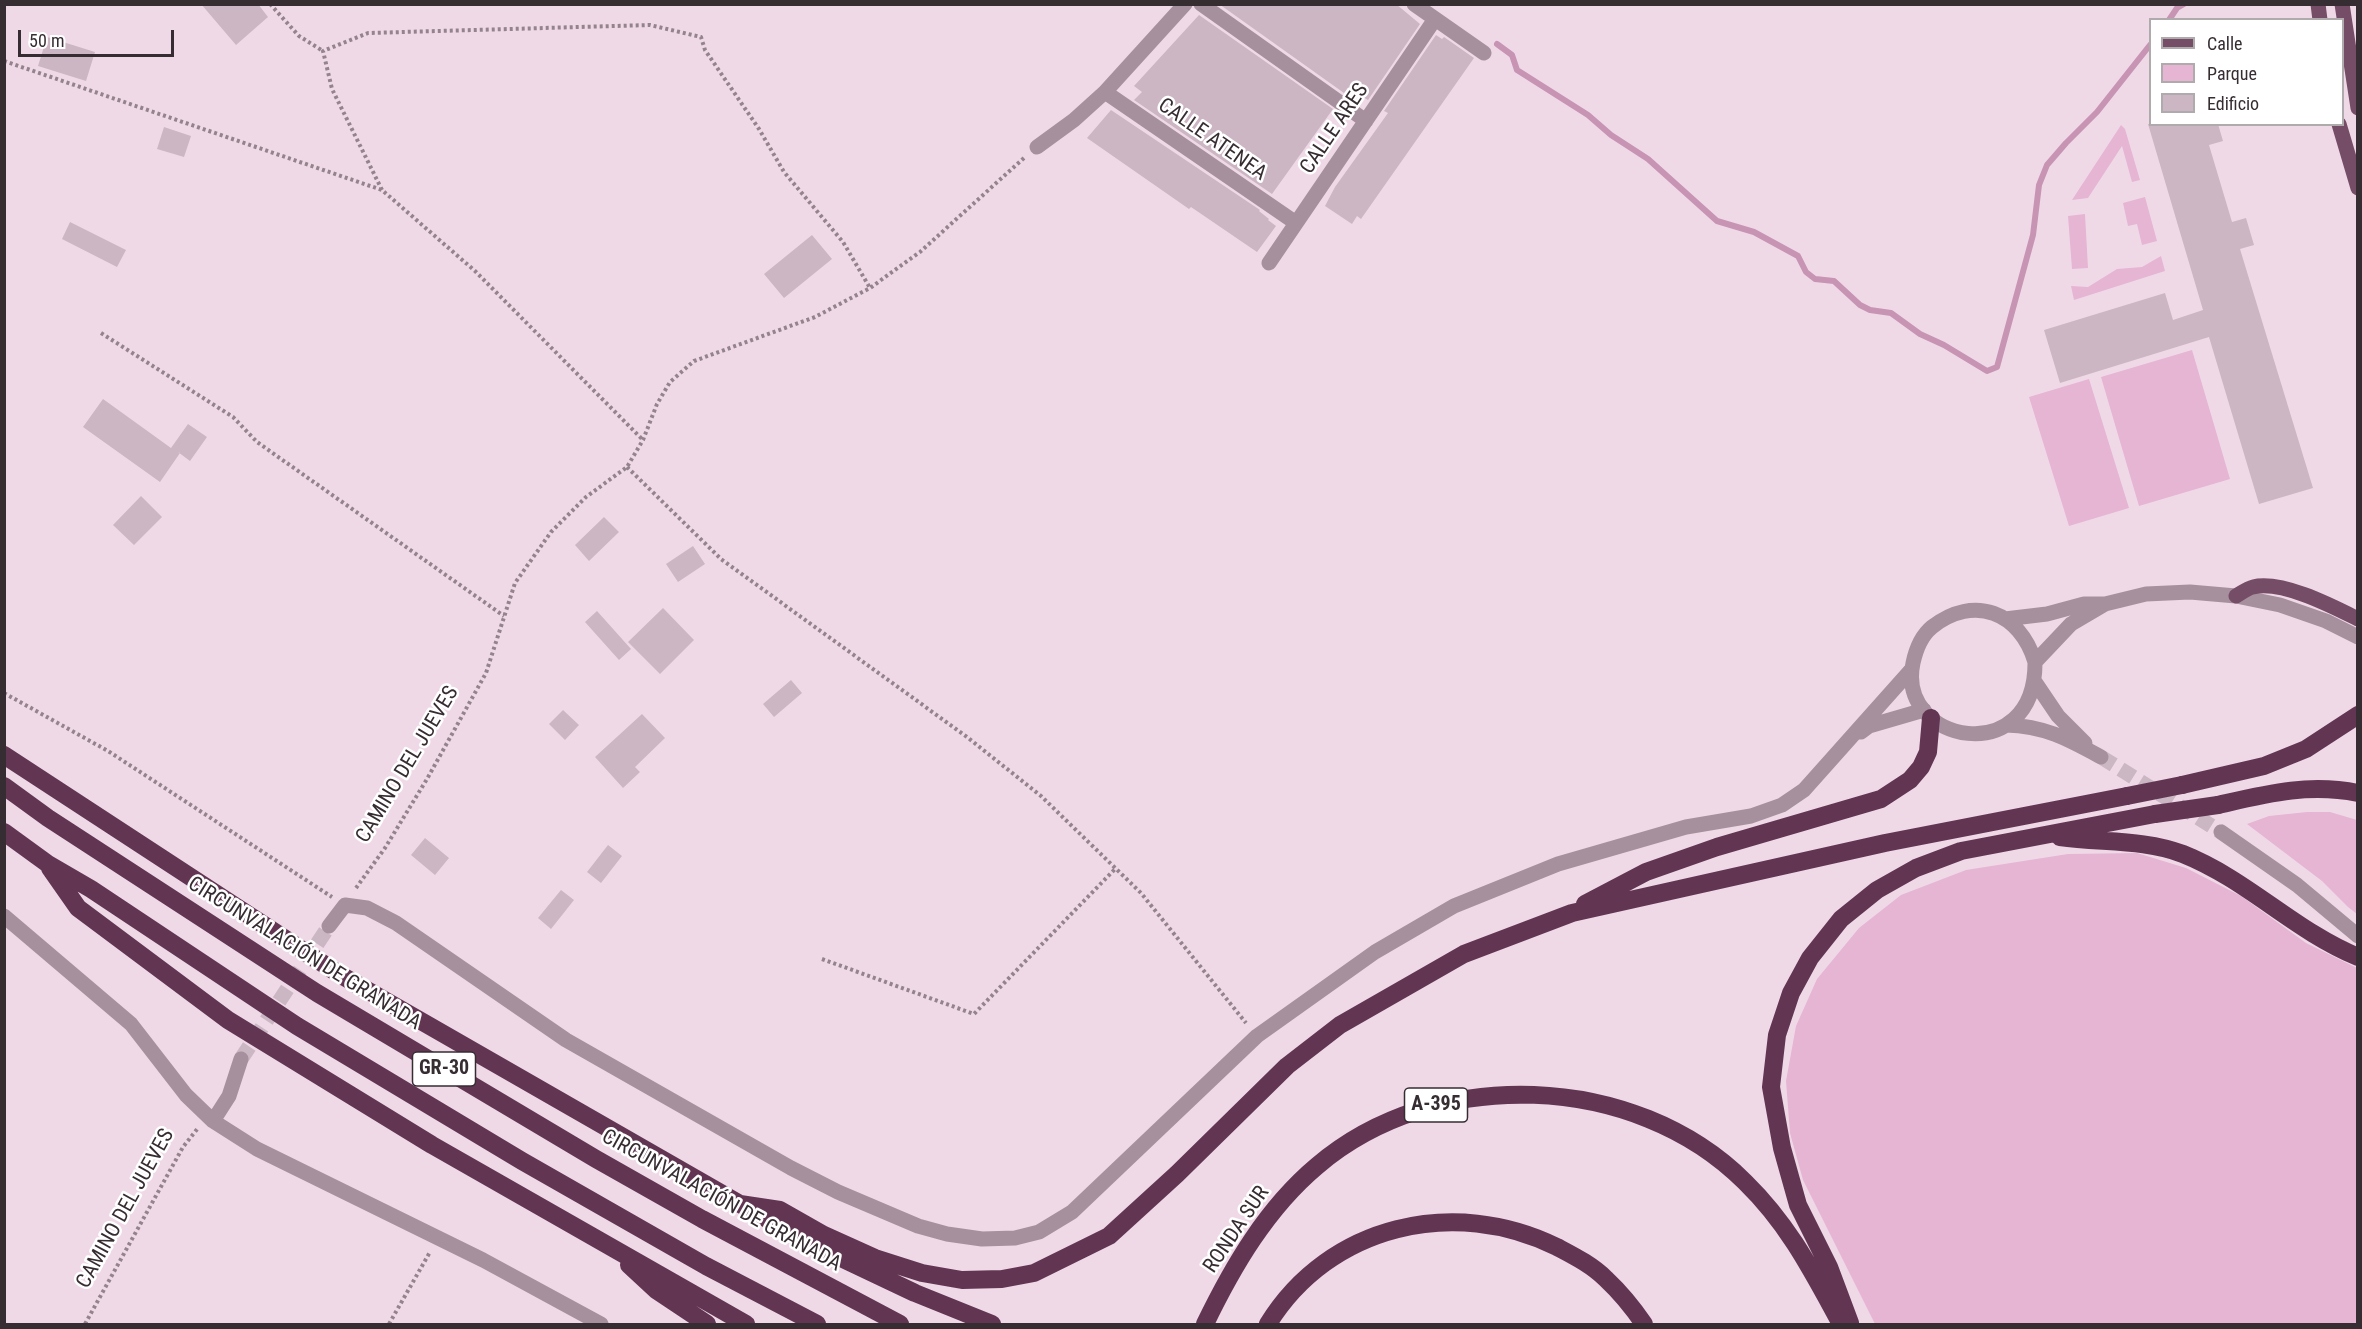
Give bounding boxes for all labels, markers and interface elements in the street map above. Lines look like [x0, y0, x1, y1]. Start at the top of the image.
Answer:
scale bar [21, 18, 177, 56]
legend [2149, 18, 2344, 126]
text: 50 m [29, 30, 64, 51]
text: Calle [2207, 33, 2243, 54]
text: Parque [2207, 63, 2257, 84]
street label: CALLE ARES [1296, 79, 1374, 179]
street label: CALLE ATENEA [1153, 93, 1271, 187]
text: Edificio [2207, 93, 2259, 114]
street label: CAMINO DEL JUEVES [351, 682, 465, 848]
street label: CIRCUNVALACIÓN DE GRANADA [183, 872, 425, 1036]
road number: GR-30 [412, 1052, 476, 1086]
road number: A-395 [1404, 1088, 1468, 1122]
street label: CAMINO DEL JUEVES [72, 1125, 180, 1293]
street label: CIRCUNVALACIÓN DE GRANADA [597, 1125, 845, 1277]
street label: RONDA SUR [1199, 1182, 1275, 1278]

